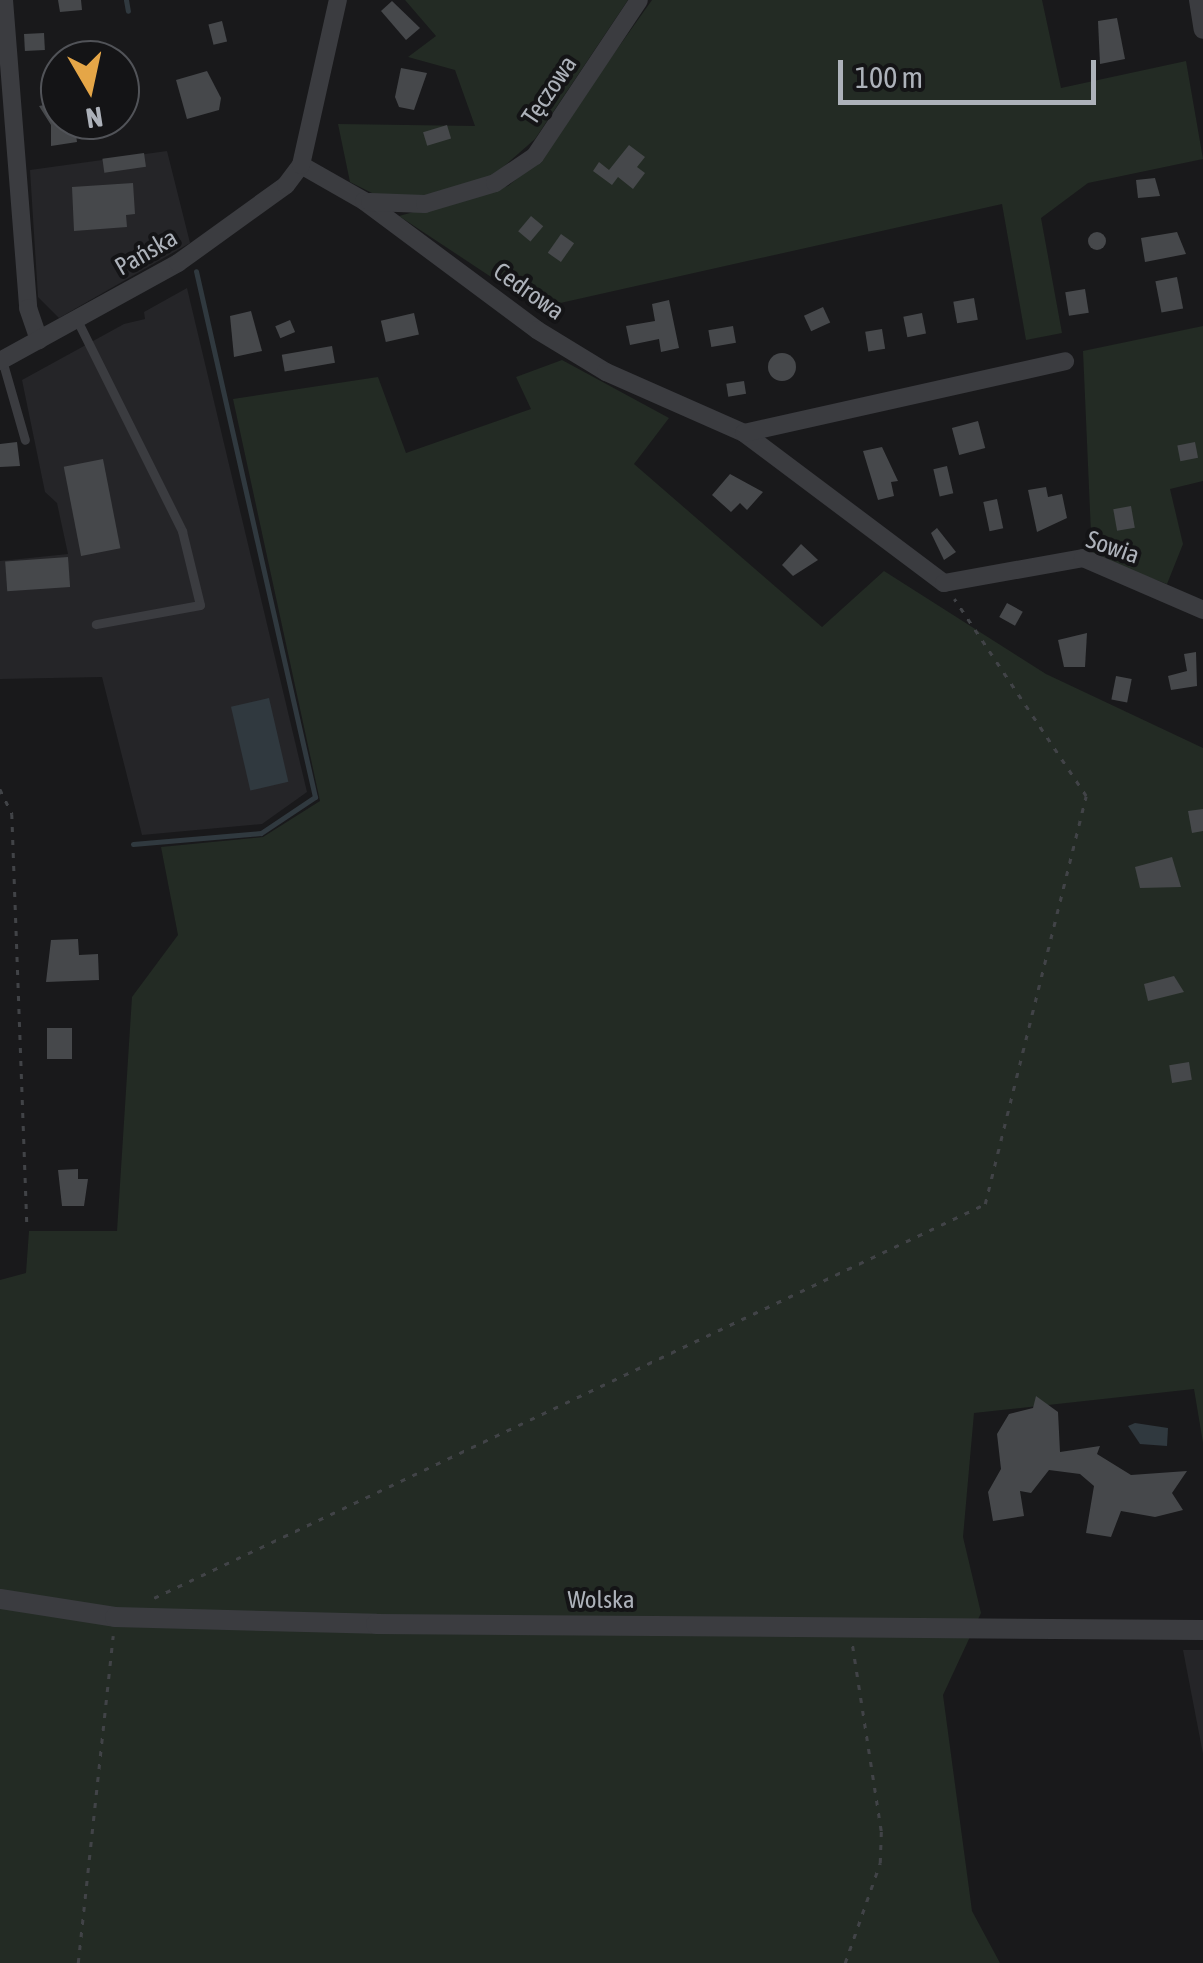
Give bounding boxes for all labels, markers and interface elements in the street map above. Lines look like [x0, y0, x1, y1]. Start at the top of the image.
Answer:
north arrow [40, 40, 140, 140]
scale bar [843, 40, 1100, 102]
street label: Tęczowa [515, 50, 583, 130]
text: 100 m [855, 60, 923, 94]
text: N [84, 101, 105, 135]
street label: Pańska [110, 222, 182, 282]
street label: Cedrowa [488, 256, 570, 326]
street label: Sowia [1082, 524, 1144, 570]
street label: Wolska [567, 1584, 635, 1614]

